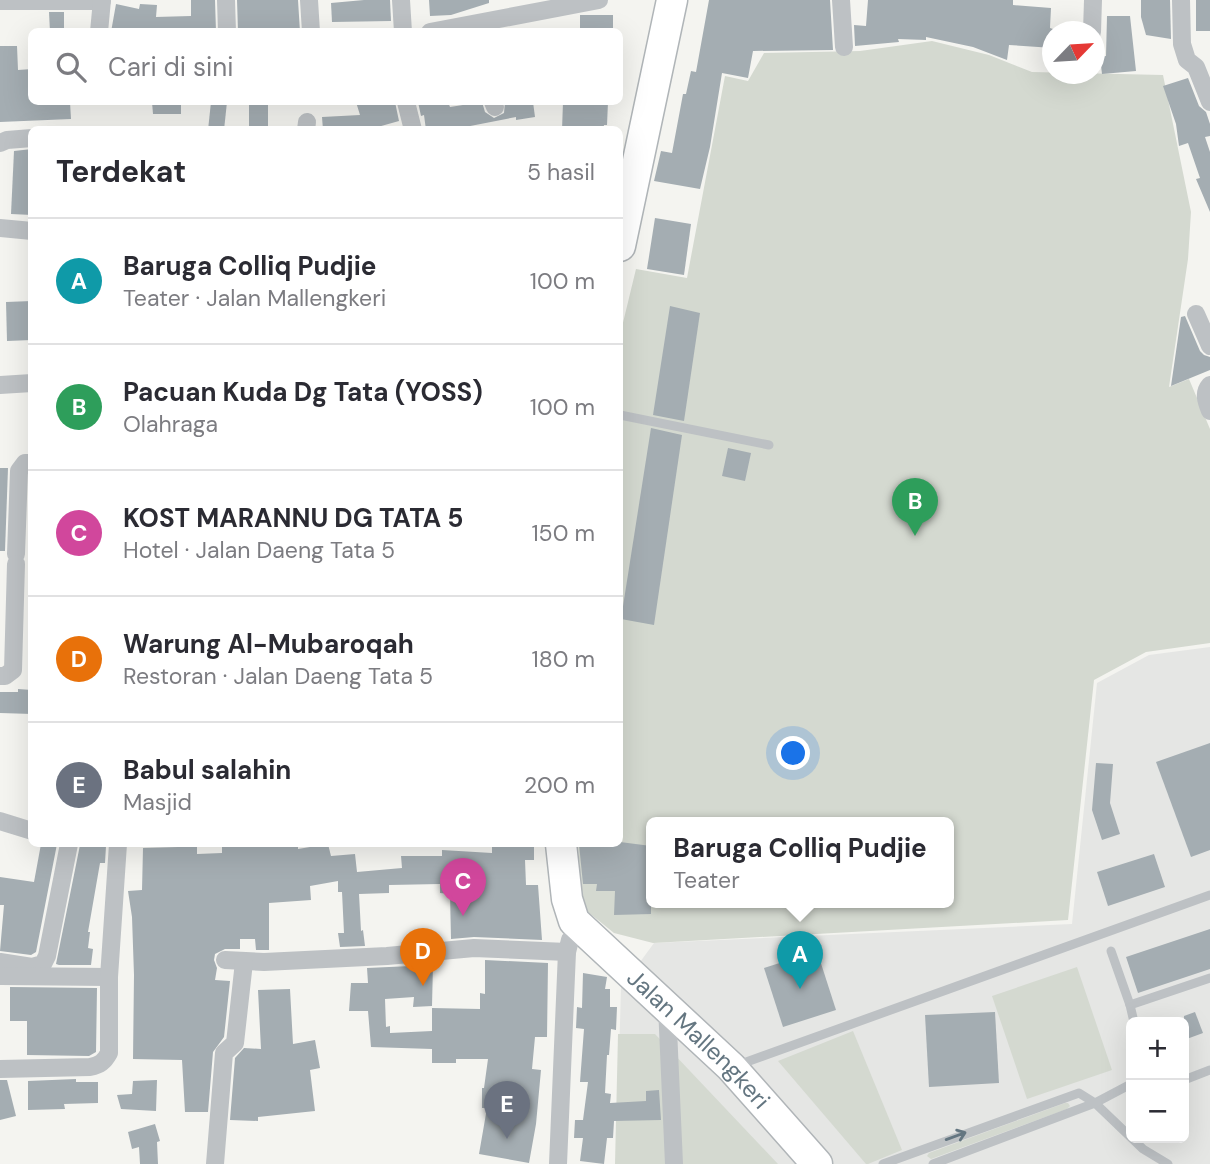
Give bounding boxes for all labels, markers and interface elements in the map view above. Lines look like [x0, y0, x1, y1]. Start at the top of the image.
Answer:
north arrow [1042, 21, 1105, 84]
search box [28, 28, 623, 105]
icon: search [52, 48, 90, 86]
text: Cari di sini [108, 50, 233, 84]
text: Terdekat [56, 152, 186, 191]
text: 5 hasil [527, 157, 595, 187]
text: Baruga Colliq Pudjie [123, 249, 376, 283]
text: A [71, 266, 87, 296]
text: 100 m [530, 266, 595, 296]
text: Teater · Jalan Mallengkeri [123, 283, 386, 313]
text: Pacuan Kuda Dg Tata (YOSS) [123, 375, 483, 409]
text: B [72, 392, 86, 422]
text: 100 m [530, 392, 595, 422]
text: Olahraga [123, 409, 218, 439]
pin: B [892, 478, 938, 536]
text: KOST MARANNU DG TATA 5 [123, 501, 463, 535]
text: C [71, 518, 87, 548]
text: 150 m [531, 518, 595, 548]
text: Hotel · Jalan Daeng Tata 5 [123, 535, 395, 565]
text: Warung Al-Mubaroqah [123, 627, 414, 661]
text: D [71, 644, 87, 674]
text: 180 m [531, 644, 595, 674]
text: Restoran · Jalan Daeng Tata 5 [123, 661, 433, 691]
your location [776, 736, 810, 770]
text: Babul salahin [123, 753, 291, 787]
text: E [72, 770, 86, 800]
text: 200 m [524, 770, 595, 800]
text: Masjid [123, 787, 192, 817]
popup [646, 817, 954, 908]
text: Baruga Colliq Pudjie [673, 831, 927, 865]
pin: C [440, 858, 486, 916]
text: Teater [673, 865, 740, 895]
pin: D [400, 928, 446, 986]
pin: A [777, 931, 823, 989]
street label: Jalan Mallengkeri [621, 962, 777, 1115]
map controls [1126, 1017, 1189, 1143]
button: + [1126, 1017, 1189, 1080]
button: − [1126, 1080, 1189, 1143]
pin: E [484, 1081, 530, 1139]
one-way arrow [944, 1129, 966, 1142]

